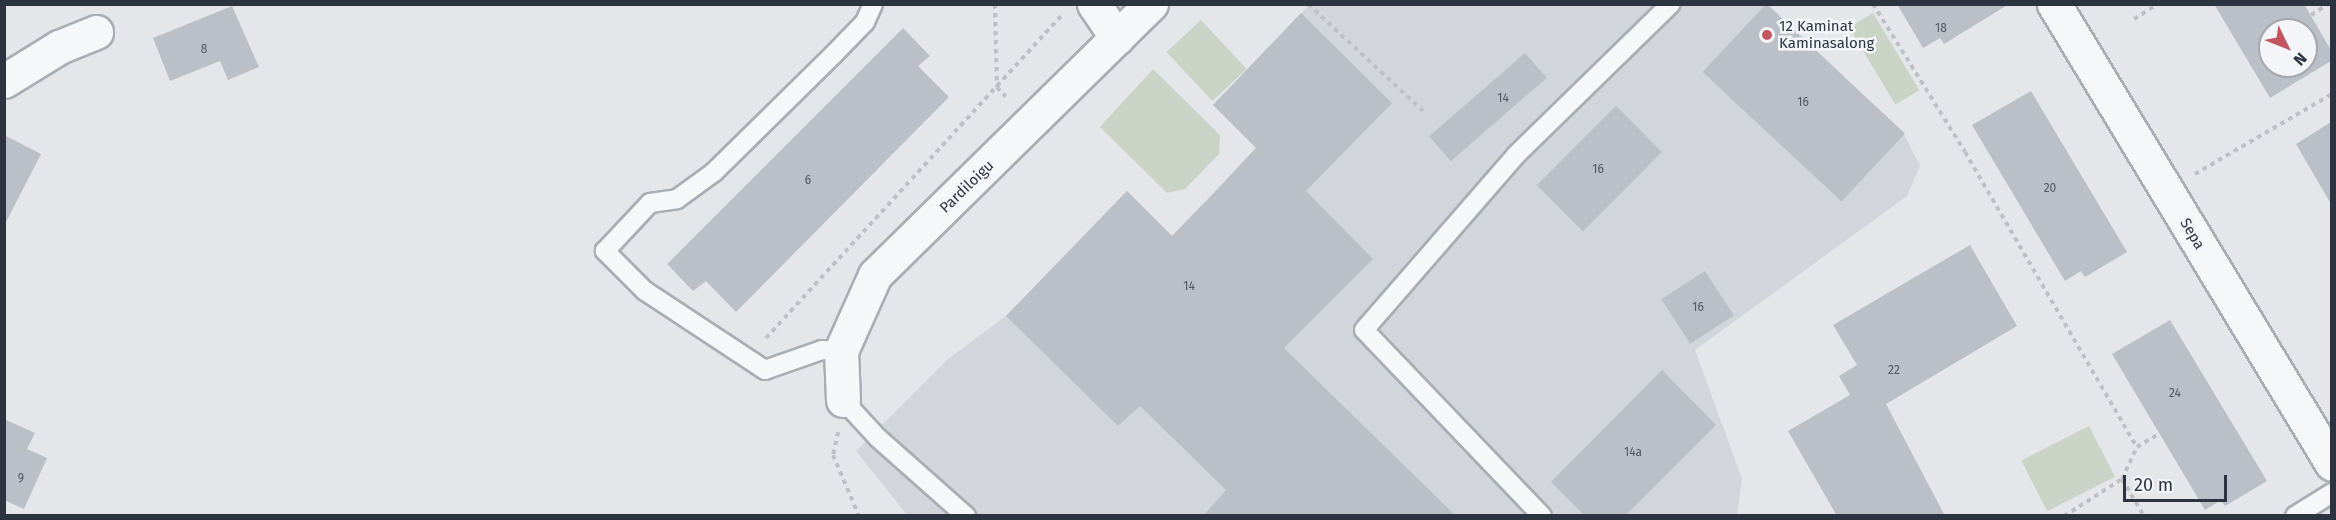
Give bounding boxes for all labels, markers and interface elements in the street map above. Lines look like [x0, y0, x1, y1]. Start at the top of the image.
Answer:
place label: 12 Kaminat Kaminasalong [1779, 17, 1874, 52]
north arrow [2258, 18, 2318, 78]
house number: 18 [1935, 22, 1947, 36]
marker: 12 Kaminat Kaminasalong [1760, 28, 1774, 42]
house number: 8 [201, 43, 207, 57]
text: N [2290, 49, 2311, 70]
house number: 14 [1497, 92, 1509, 106]
house number: 16 [1797, 96, 1809, 110]
street label: Pardiloigu [936, 157, 998, 217]
house number: 16 [1592, 163, 1604, 177]
house number: 6 [805, 174, 811, 188]
house number: 20 [2044, 182, 2056, 196]
street label: Sepa [2176, 215, 2208, 253]
house number: 14 [1183, 280, 1195, 294]
house number: 16 [1692, 301, 1704, 315]
house number: 22 [1888, 364, 1900, 378]
house number: 24 [2169, 387, 2181, 401]
house number: 14a [1624, 446, 1642, 460]
scale bar [2126, 463, 2230, 501]
house number: 9 [18, 472, 24, 486]
text: 20 m [2134, 474, 2173, 496]

